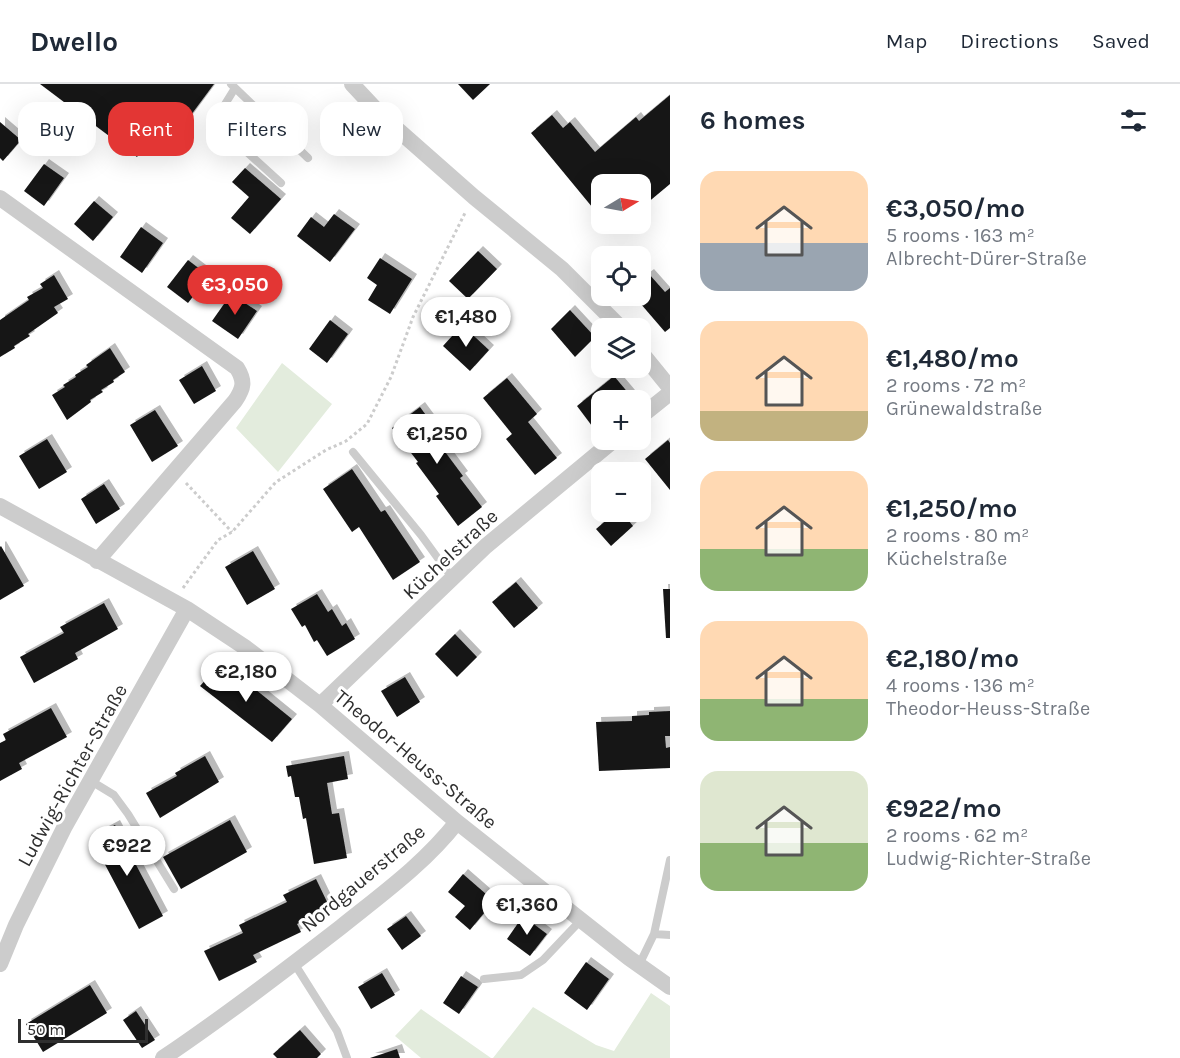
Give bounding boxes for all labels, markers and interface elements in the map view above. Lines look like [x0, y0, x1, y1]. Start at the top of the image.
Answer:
text: Dwello [30, 25, 118, 58]
text: Map [886, 29, 927, 53]
text: Directions [960, 29, 1059, 53]
text: Saved [1092, 29, 1150, 53]
chip: Buy [18, 102, 96, 156]
chip: Rent [108, 102, 194, 156]
chip: Filters [206, 102, 308, 156]
chip: New [320, 102, 403, 156]
icon: filters [1117, 104, 1150, 137]
text: 6 homes [700, 105, 805, 136]
north arrow [591, 174, 651, 234]
map controls [591, 174, 651, 522]
text: €3,050/mo [886, 193, 1025, 224]
icon: home [748, 195, 820, 267]
text: 5 rooms · 163 m² [886, 224, 1035, 247]
button: locate [591, 246, 651, 306]
text: Albrecht-Dürer-Straße [886, 247, 1087, 270]
pin: €3,050 [186, 265, 284, 316]
text: €3,050 [201, 273, 269, 296]
pin: €1,480 [417, 297, 515, 348]
text: €1,480 [435, 305, 497, 328]
button: layers [591, 318, 651, 378]
text: €1,480/mo [886, 343, 1019, 374]
icon: home [748, 345, 820, 417]
text: 2 rooms · 72 m² [886, 374, 1026, 397]
button: + [591, 390, 651, 450]
text: Grünewaldstraße [886, 397, 1042, 420]
pin: €1,250 [388, 414, 486, 465]
text: €1,250 [406, 422, 468, 445]
button: − [591, 462, 651, 522]
text: €1,250/mo [886, 493, 1017, 524]
icon: home [748, 495, 820, 567]
street label: Küchelstraße [398, 505, 503, 604]
text: 2 rooms · 80 m² [886, 524, 1029, 547]
text: Küchelstraße [886, 547, 1007, 570]
text: €2,180/mo [886, 643, 1019, 674]
icon: home [748, 645, 820, 717]
pin: €2,180 [197, 652, 295, 703]
text: €2,180 [215, 660, 277, 683]
text: 4 rooms · 136 m² [886, 674, 1035, 697]
street label: Ludwig-Richter-Straße [13, 680, 132, 870]
street label: Theodor-Heuss-Straße [330, 685, 501, 834]
text: Theodor-Heuss-Straße [886, 697, 1090, 720]
text: €922/mo [886, 793, 1001, 824]
icon: home [748, 795, 820, 867]
street label: Nordgauerstraße [297, 820, 430, 937]
text: 2 rooms · 62 m² [886, 824, 1028, 847]
pin: €922 [91, 826, 163, 877]
text: €922 [102, 834, 152, 857]
text: Ludwig-Richter-Straße [886, 847, 1091, 870]
pin: €1,360 [478, 885, 576, 936]
text: €1,360 [496, 893, 558, 916]
scale bar [18, 1016, 148, 1044]
text: 50 m [27, 1020, 64, 1039]

